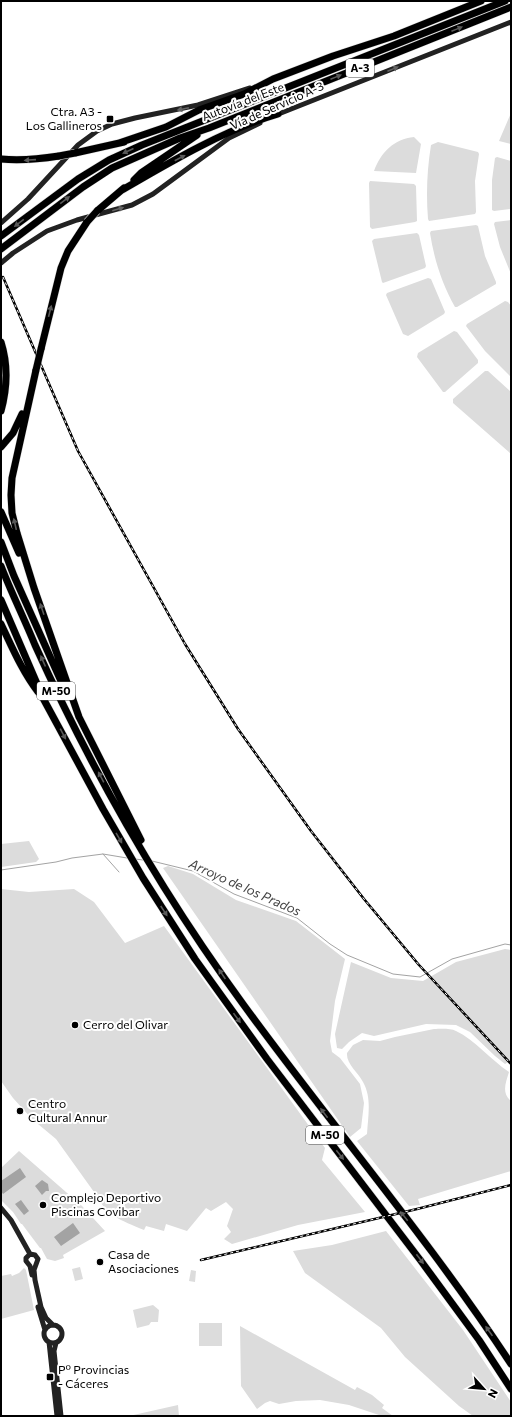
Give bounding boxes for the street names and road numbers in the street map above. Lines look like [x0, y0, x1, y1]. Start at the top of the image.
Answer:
road number: A-3 [346, 59, 374, 77]
street label: Vía de Servicio A-3 [228, 78, 326, 132]
street label: Autovía del Este [200, 79, 286, 123]
road number: M-50 [37, 682, 75, 700]
road number: M-50 [306, 1126, 344, 1144]

